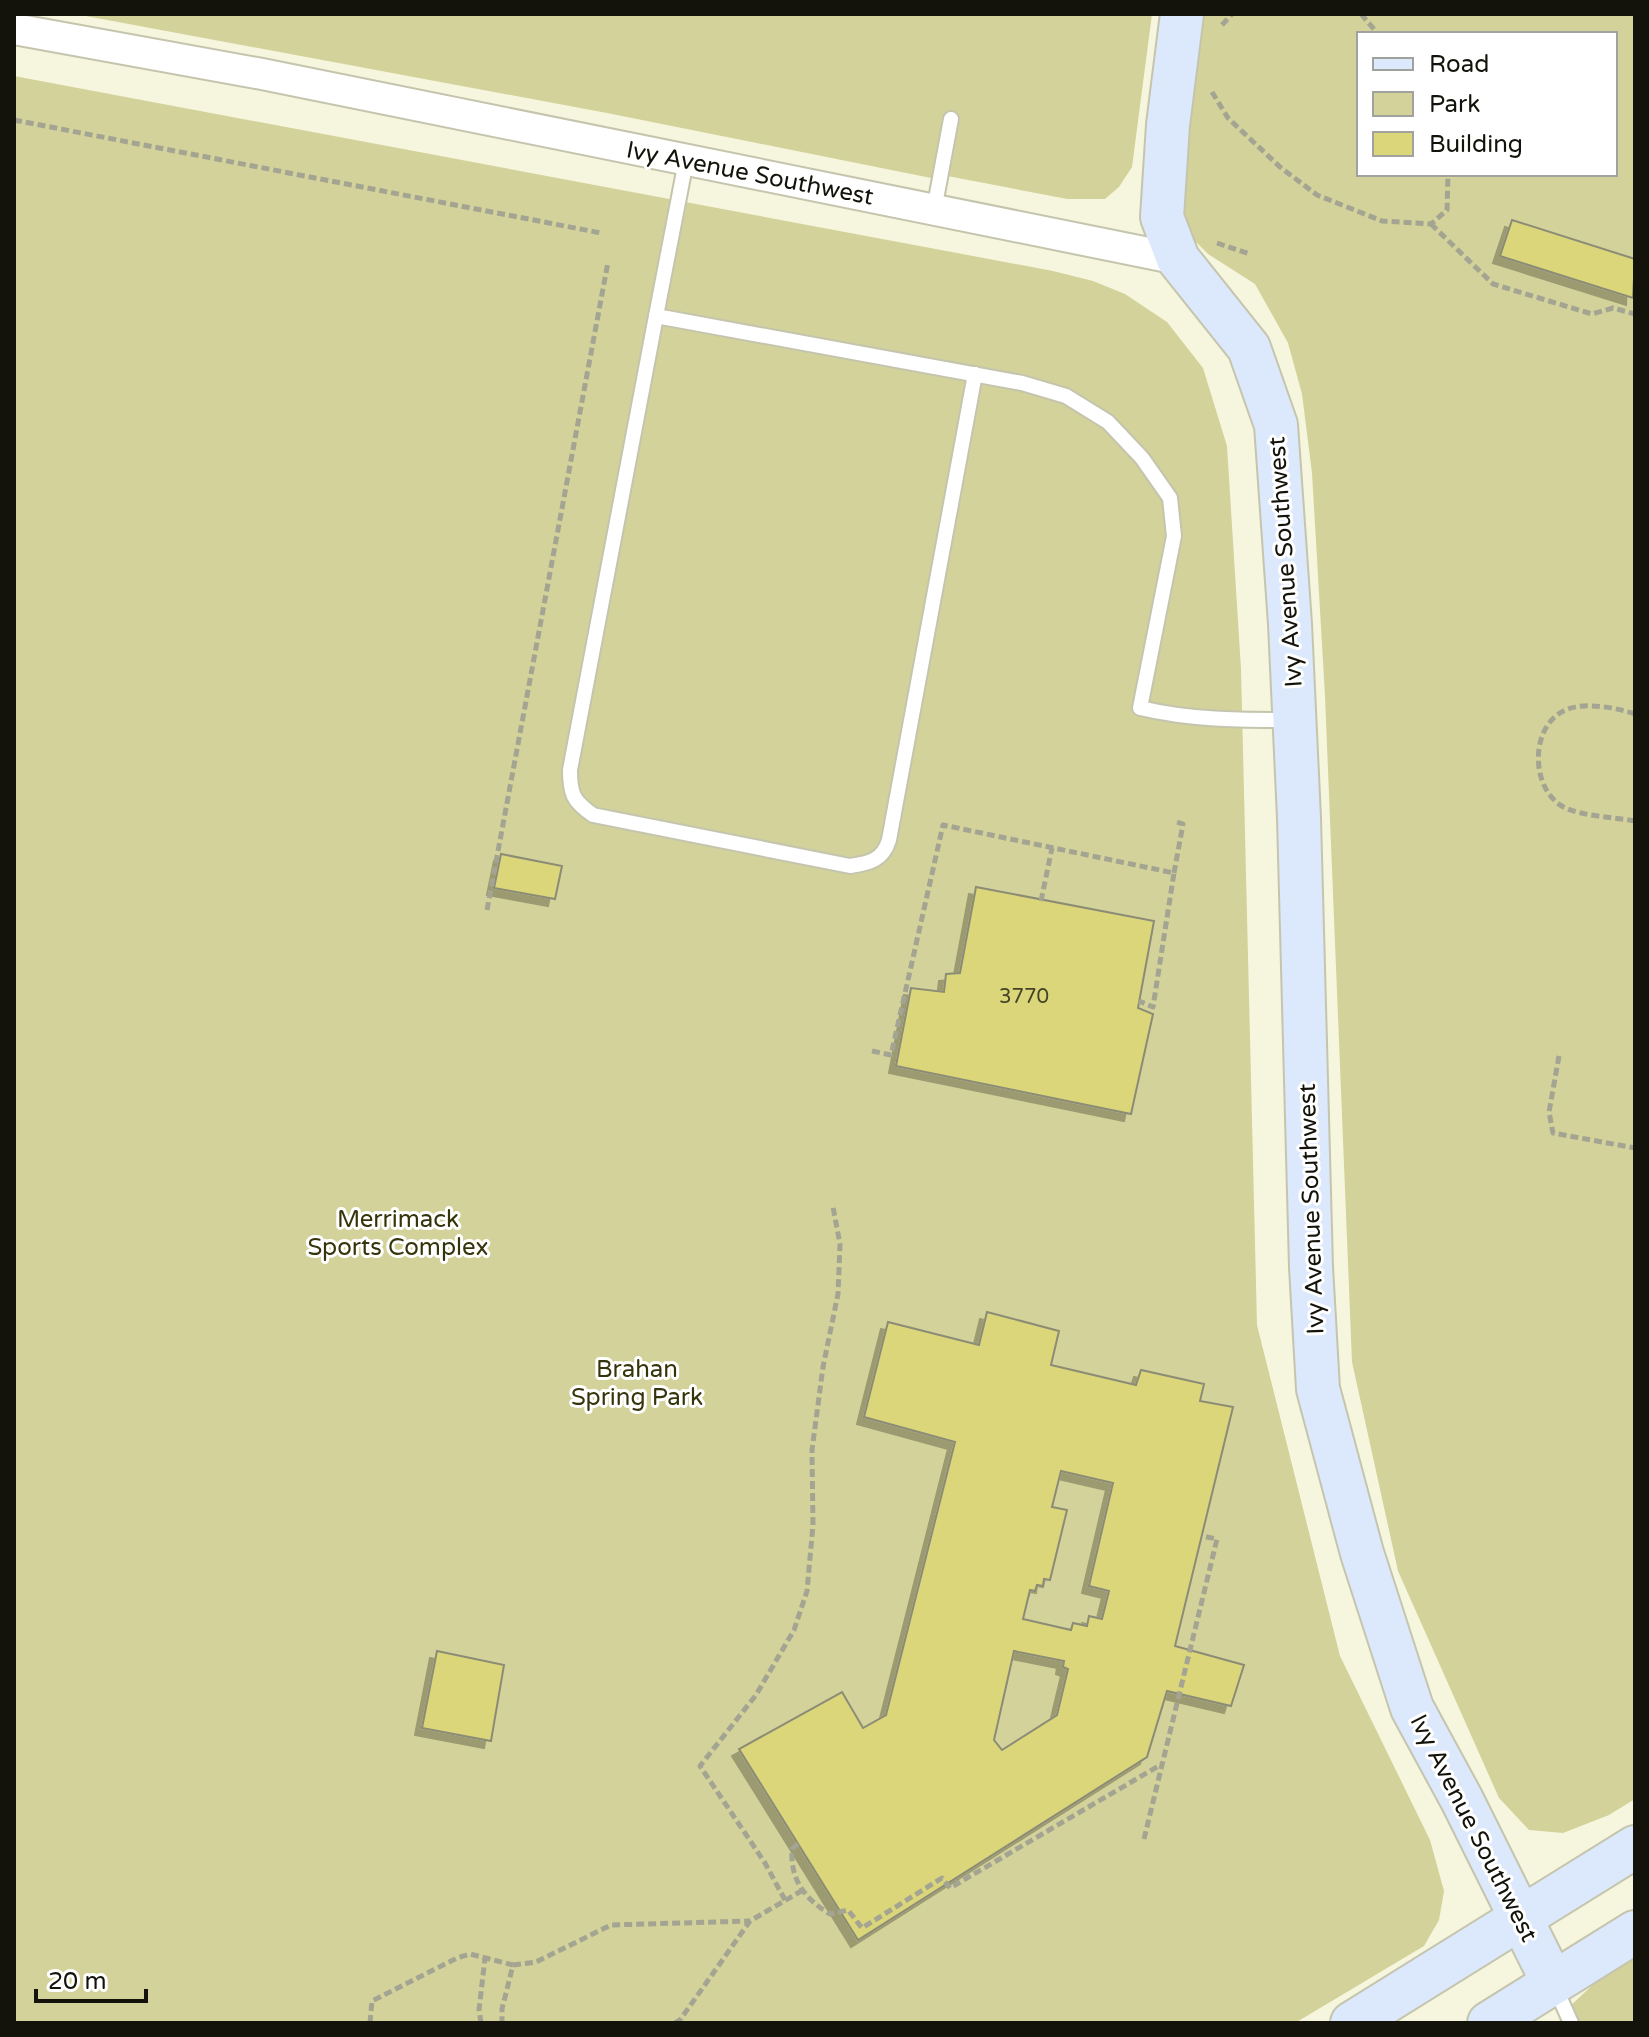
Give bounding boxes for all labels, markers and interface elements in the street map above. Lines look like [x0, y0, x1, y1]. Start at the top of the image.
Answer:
legend [1357, 32, 1617, 176]
text: Road [1429, 50, 1489, 79]
text: Park [1429, 90, 1480, 119]
text: Building [1429, 130, 1523, 159]
street label: Ivy Avenue Southwest [624, 135, 876, 212]
street label: Ivy Avenue Southwest [1262, 436, 1309, 688]
house number: 3770 [999, 985, 1049, 1009]
street label: Ivy Avenue Southwest [1293, 1083, 1330, 1335]
park label: Merrimack Sports Complex [308, 1205, 488, 1262]
park label: Brahan Spring Park [571, 1355, 703, 1412]
street label: Ivy Avenue Southwest [1404, 1710, 1543, 1947]
scale bar [36, 1953, 146, 2003]
text: 20 m [48, 1967, 106, 1996]

